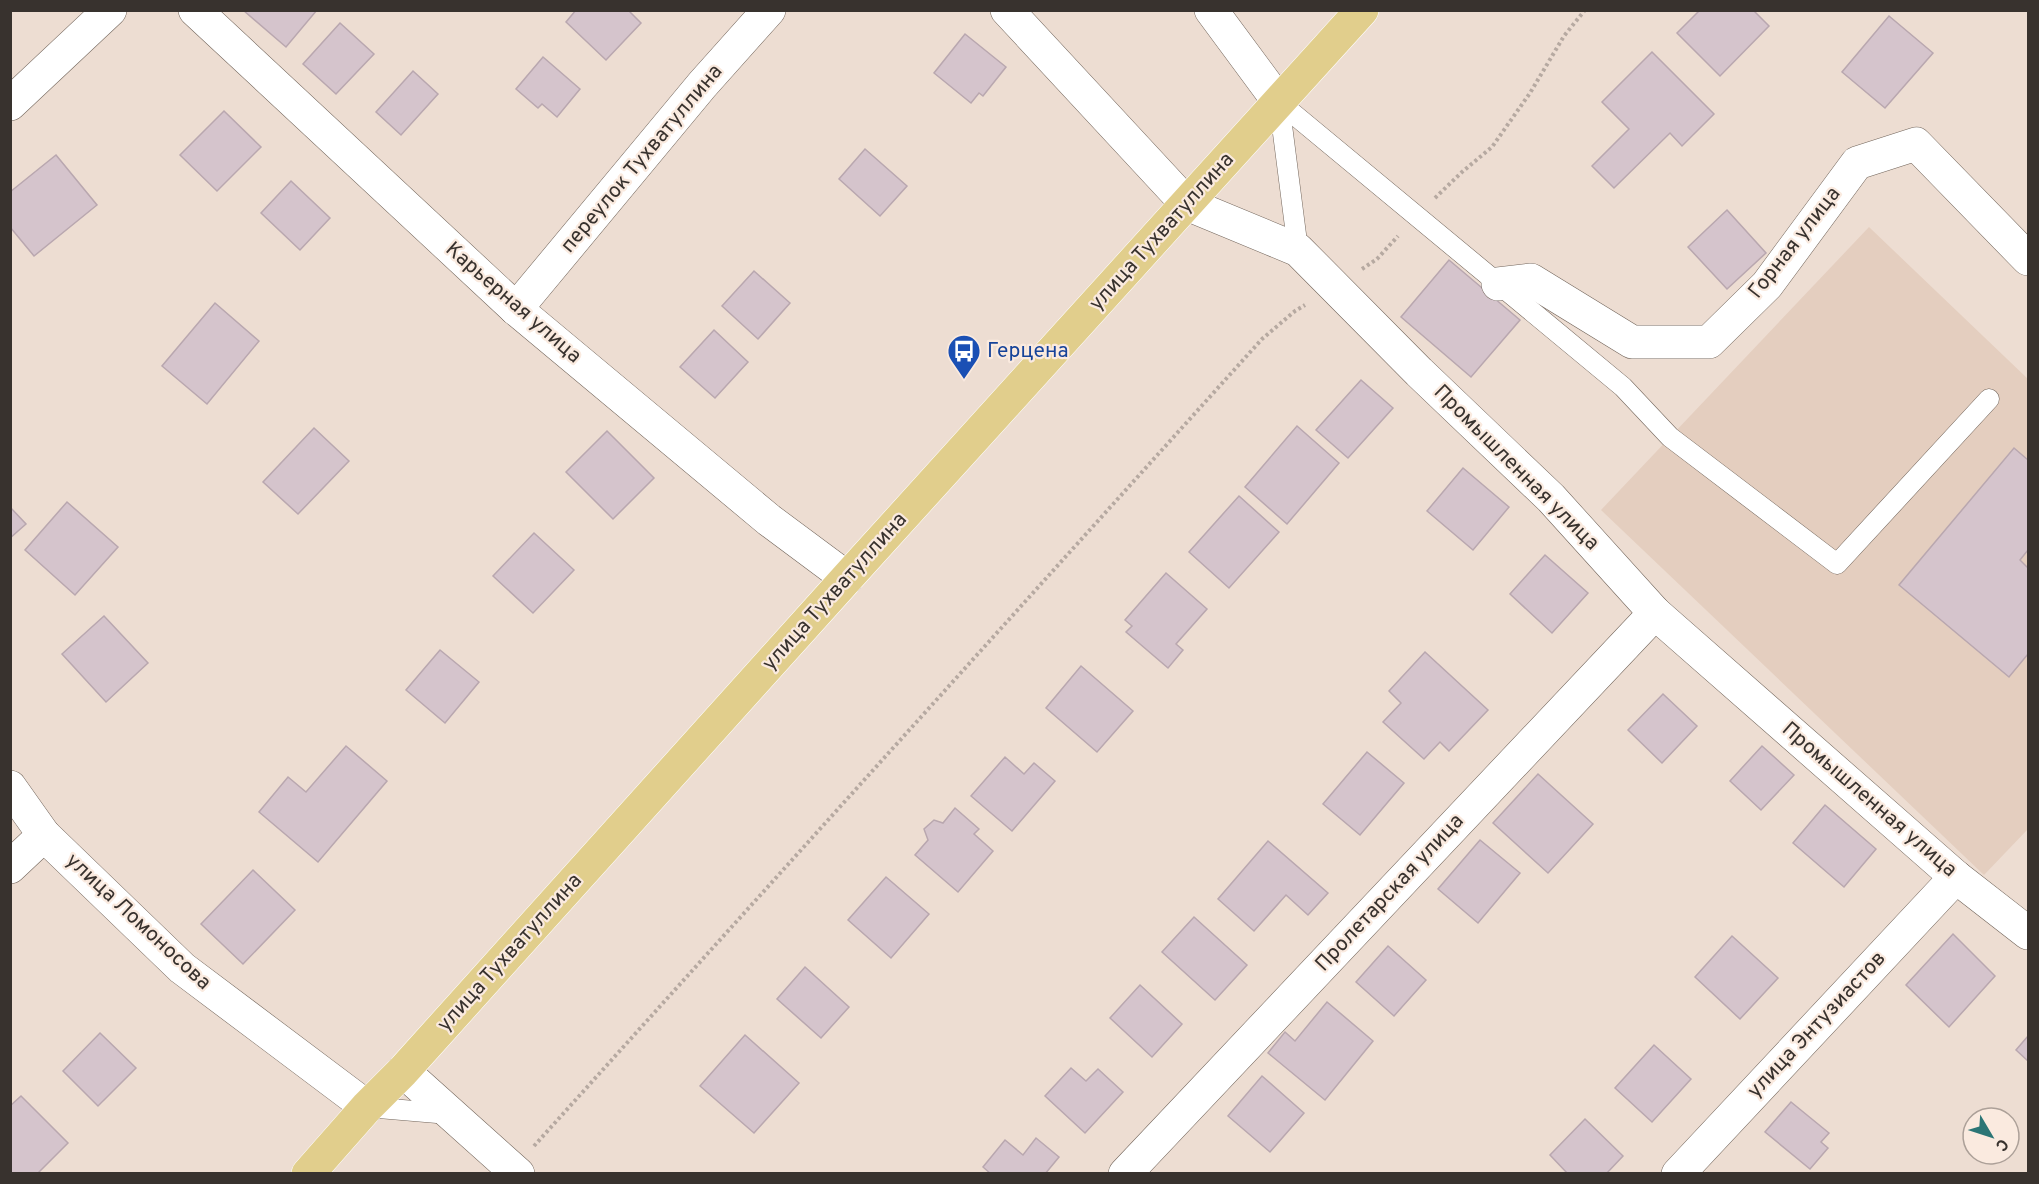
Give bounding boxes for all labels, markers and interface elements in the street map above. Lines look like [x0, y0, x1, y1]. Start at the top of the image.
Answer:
street label: переулок Тухватуллина [555, 59, 729, 259]
street label: улица Тухватуллина [1084, 147, 1240, 317]
street label: Горная улица [1743, 182, 1847, 304]
street label: Карьерная улица [439, 236, 587, 370]
bus stop icon: Герцена [946, 333, 982, 380]
place label: Герцена [987, 338, 1069, 365]
street label: Промышленная улица [1427, 379, 1605, 557]
street label: улица Тухватуллина [757, 507, 913, 677]
street label: Промышленная улица [1776, 716, 1962, 884]
street label: Пролетарская улица [1310, 808, 1470, 978]
street label: улица Ломоносова [60, 848, 216, 996]
street label: улица Тухватуллина [432, 868, 588, 1038]
street label: улица Энтузиастов [1742, 946, 1892, 1104]
north arrow [1961, 1106, 2021, 1166]
text: С [1990, 1134, 2012, 1154]

